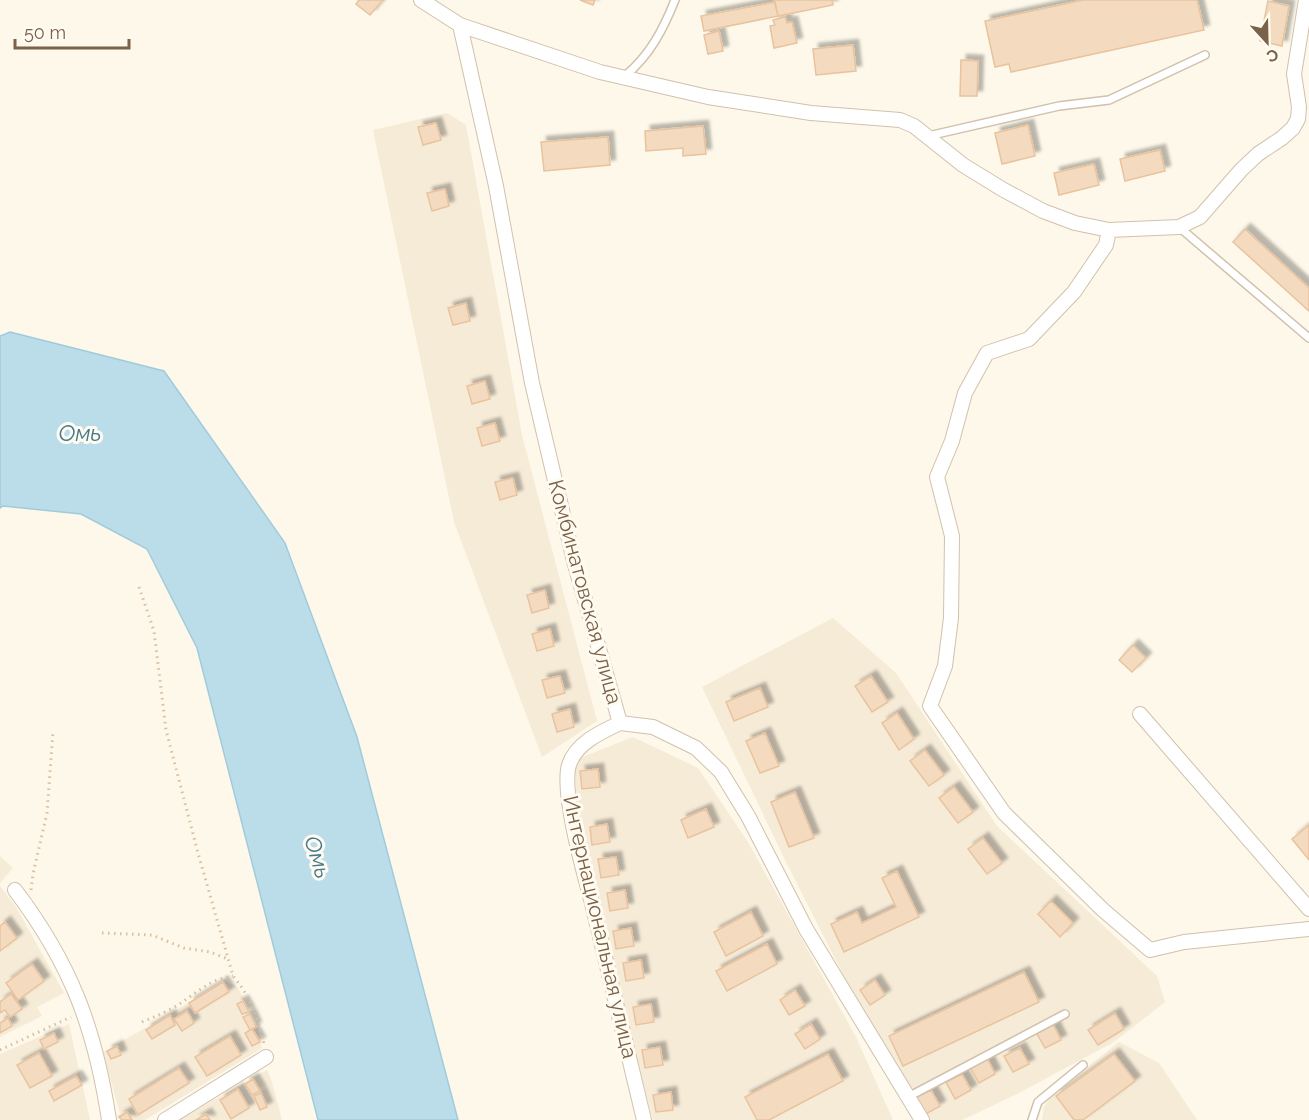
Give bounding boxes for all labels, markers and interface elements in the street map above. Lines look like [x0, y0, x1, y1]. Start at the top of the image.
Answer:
scale bar [15, 12, 129, 50]
north arrow [1237, 12, 1297, 72]
text: 50 m [24, 22, 66, 43]
text: С [1264, 45, 1281, 66]
water label: Омь [58, 420, 102, 446]
street label: Комбинатовская улица [543, 477, 627, 707]
street label: Интернациональная улица [558, 793, 643, 1061]
water label: Омь [299, 833, 337, 881]

